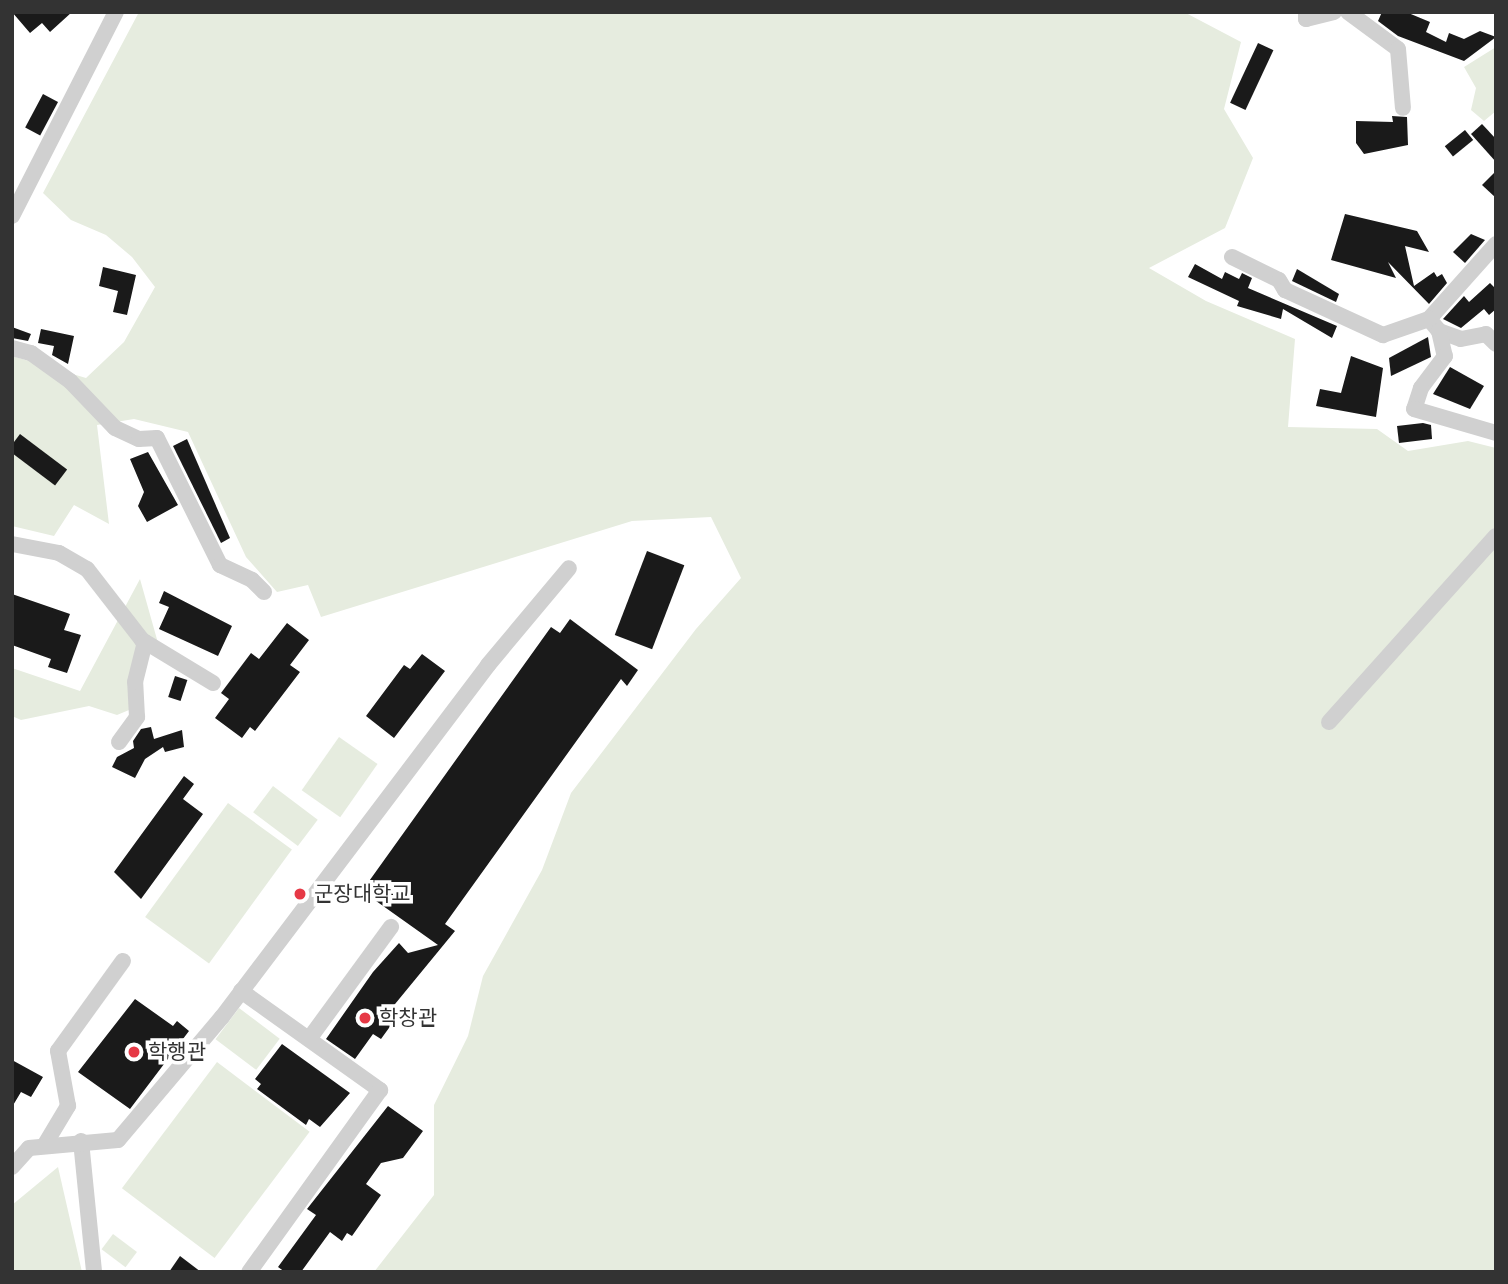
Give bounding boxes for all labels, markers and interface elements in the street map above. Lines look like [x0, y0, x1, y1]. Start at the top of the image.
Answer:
place label: 군장대학교 [314, 881, 411, 907]
marker: 군장대학교 [292, 886, 308, 902]
place label: 학창관 [379, 1005, 437, 1031]
marker: 학창관 [357, 1010, 373, 1026]
place label: 학행관 [148, 1039, 206, 1065]
marker: 학행관 [126, 1044, 142, 1060]

